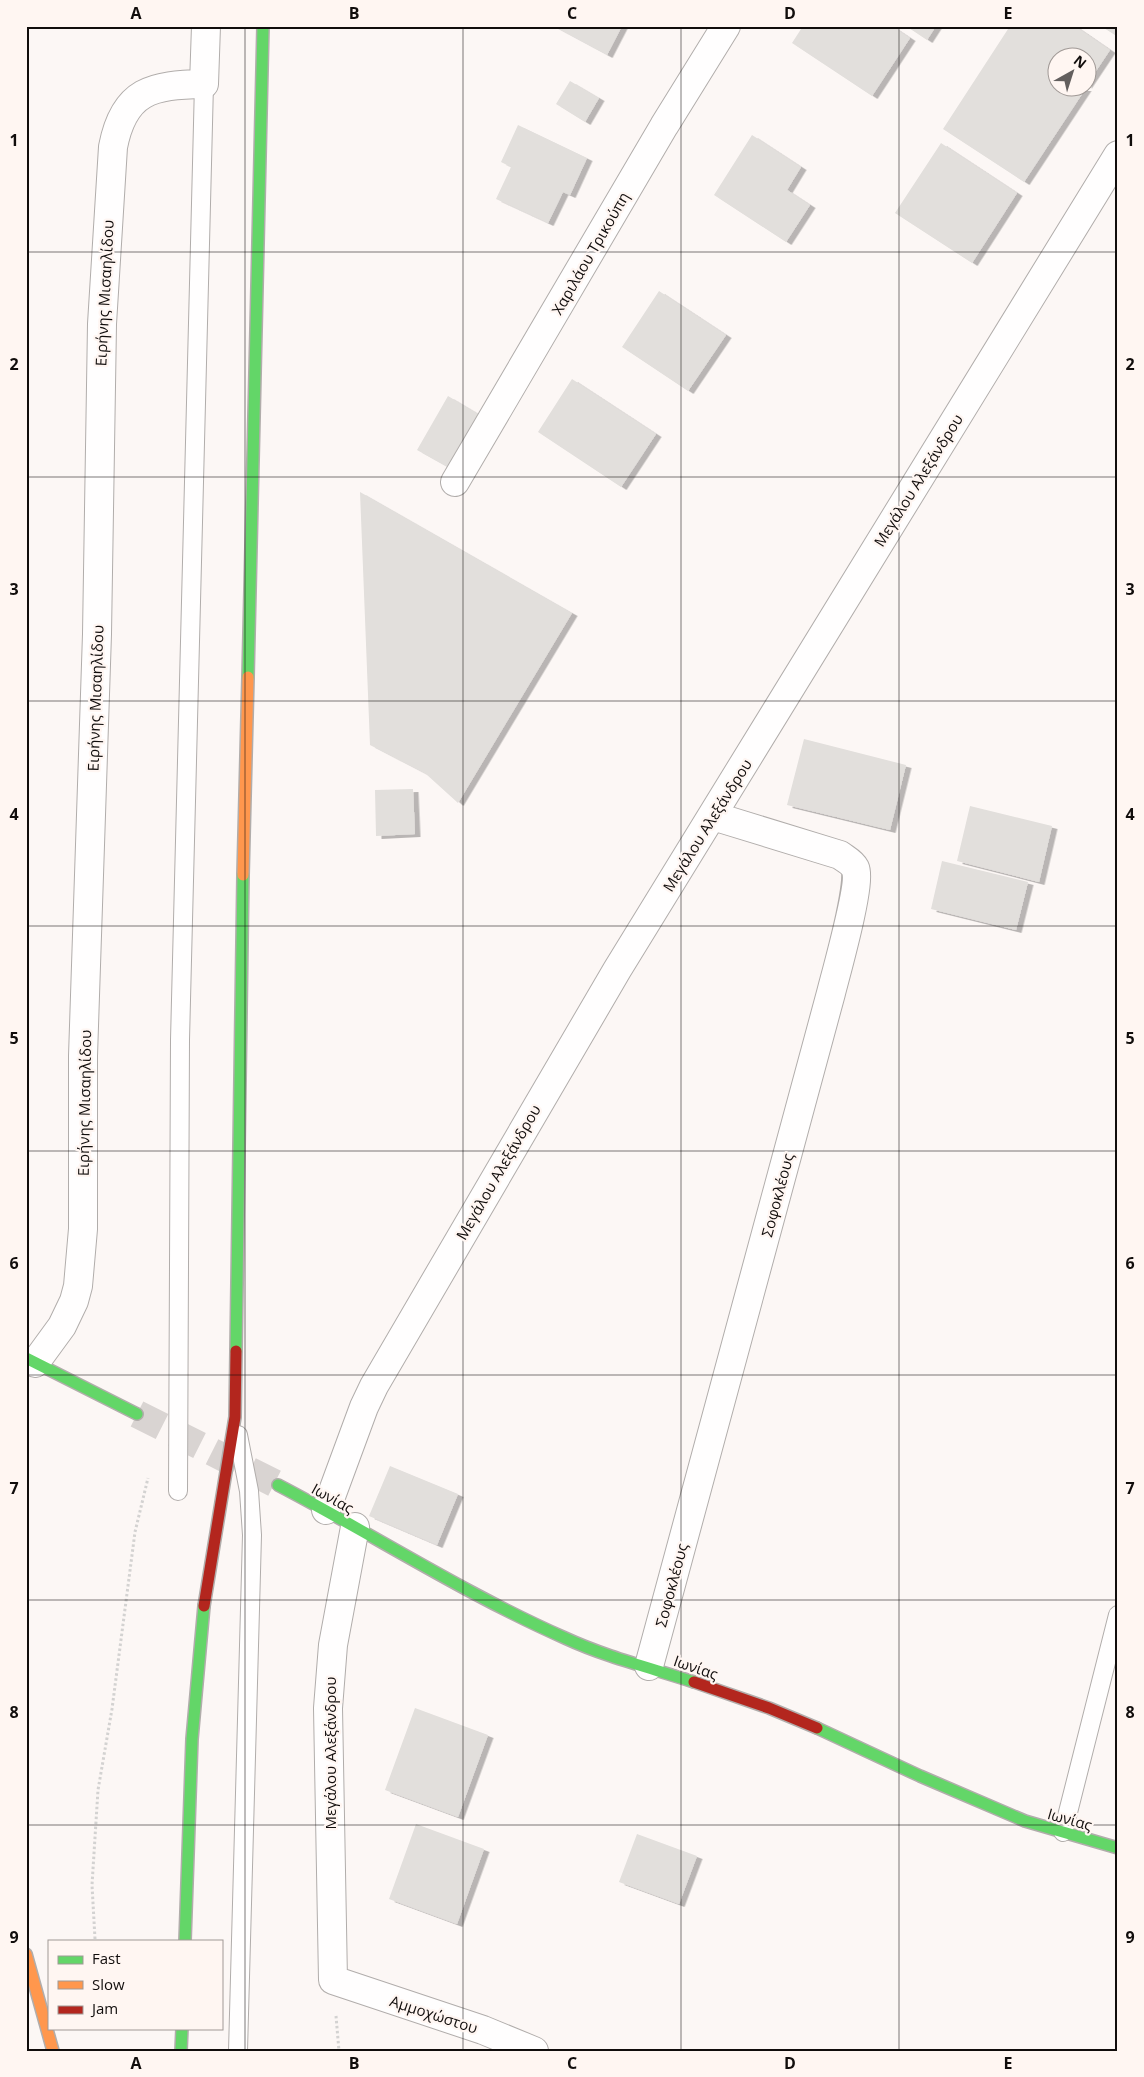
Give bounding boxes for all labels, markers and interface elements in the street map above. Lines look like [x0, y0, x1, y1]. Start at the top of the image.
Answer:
text: A [130, 2, 142, 24]
text: B [349, 2, 359, 24]
text: C [567, 2, 577, 24]
text: D [784, 2, 796, 24]
text: E [1004, 2, 1013, 24]
north arrow [1046, 48, 1096, 98]
text: N [1070, 51, 1091, 72]
text: 1 [9, 129, 19, 151]
text: 1 [1125, 129, 1135, 151]
street label: Χαριλάου Τρικούπη [547, 188, 633, 318]
street label: Ειρήνης Μισαηλίδου [90, 219, 118, 367]
text: 2 [9, 353, 19, 375]
text: 2 [1125, 353, 1135, 375]
street label: Μεγάλου Αλεξάνδρου [869, 410, 967, 550]
text: 3 [9, 578, 19, 600]
text: 3 [1125, 578, 1135, 600]
street label: Ειρήνης Μισαηλίδου [82, 624, 108, 772]
street label: Μεγάλου Αλεξάνδρου [658, 755, 756, 895]
text: 4 [9, 803, 19, 825]
text: 4 [1125, 803, 1135, 825]
text: 5 [9, 1027, 19, 1049]
text: 5 [1125, 1027, 1135, 1049]
street label: Ειρήνης Μισαηλίδου [73, 1030, 95, 1176]
street label: Μεγάλου Αλεξάνδρου [451, 1101, 545, 1243]
street label: Σοφοκλέους [756, 1151, 798, 1239]
text: 6 [9, 1252, 19, 1274]
text: 6 [1125, 1252, 1135, 1274]
text: 7 [9, 1477, 19, 1499]
text: 7 [1125, 1477, 1135, 1499]
street label: Ιωνίας [308, 1478, 358, 1518]
street label: Σοφοκλέους [650, 1541, 692, 1629]
street label: Ιωνίας [671, 1650, 721, 1684]
street label: Μεγάλου Αλεξάνδρου [320, 1677, 340, 1829]
text: 8 [9, 1701, 19, 1723]
text: 8 [1125, 1701, 1135, 1723]
street label: Ιωνίας [1045, 1803, 1095, 1835]
text: 9 [9, 1926, 19, 1948]
text: 9 [1125, 1926, 1135, 1948]
legend [48, 1940, 222, 2030]
text: Fast [92, 1948, 121, 1968]
text: Slow [92, 1974, 125, 1994]
street label: Αμμοχώστου [388, 1990, 480, 2038]
text: Jam [90, 1998, 118, 2018]
text: A [130, 2052, 142, 2074]
text: B [349, 2052, 359, 2074]
text: C [567, 2052, 577, 2074]
text: D [784, 2052, 796, 2074]
text: E [1004, 2052, 1013, 2074]

